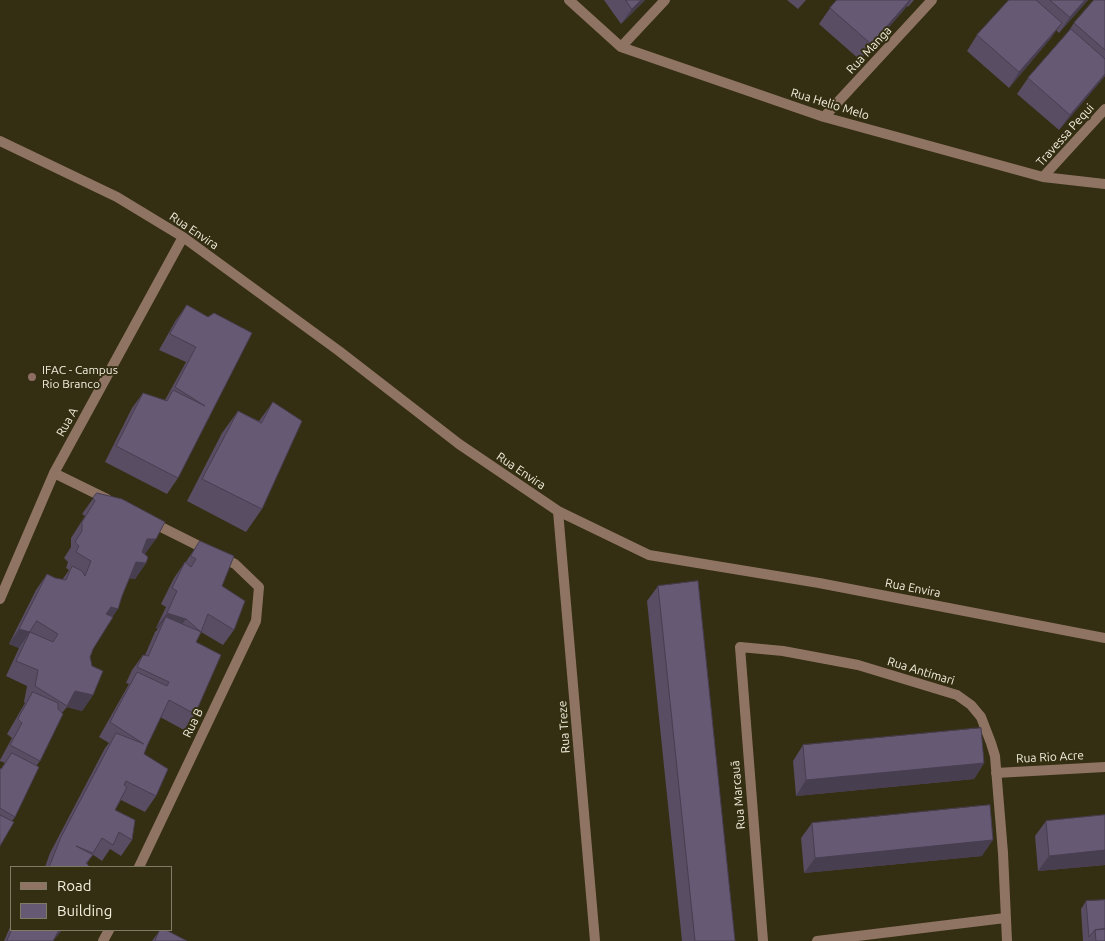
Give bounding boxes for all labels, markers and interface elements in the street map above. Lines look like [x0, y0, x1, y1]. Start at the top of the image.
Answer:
street label: Rua Manga [843, 23, 895, 77]
street label: Rua Helio Melo [789, 85, 871, 123]
street label: Travessa Pequi [1033, 101, 1097, 169]
street label: Rua Envira [167, 209, 221, 253]
place label: IFAC - Campus Rio Branco [42, 363, 118, 391]
marker: IFAC - Campus Rio Branco [26, 371, 38, 383]
street label: Rua A [53, 405, 81, 439]
street label: Rua Envira [494, 449, 548, 493]
street label: Rua Envira [884, 576, 942, 600]
street label: Rua Antimari [886, 654, 956, 688]
street label: Rua Treze [555, 700, 573, 754]
street label: Rua B [180, 706, 206, 740]
street label: Rua Rio Acre [1016, 748, 1084, 766]
street label: Rua Marcauã [728, 760, 748, 830]
legend [10, 866, 172, 931]
text: Road [57, 877, 92, 894]
text: Building [57, 902, 112, 919]

